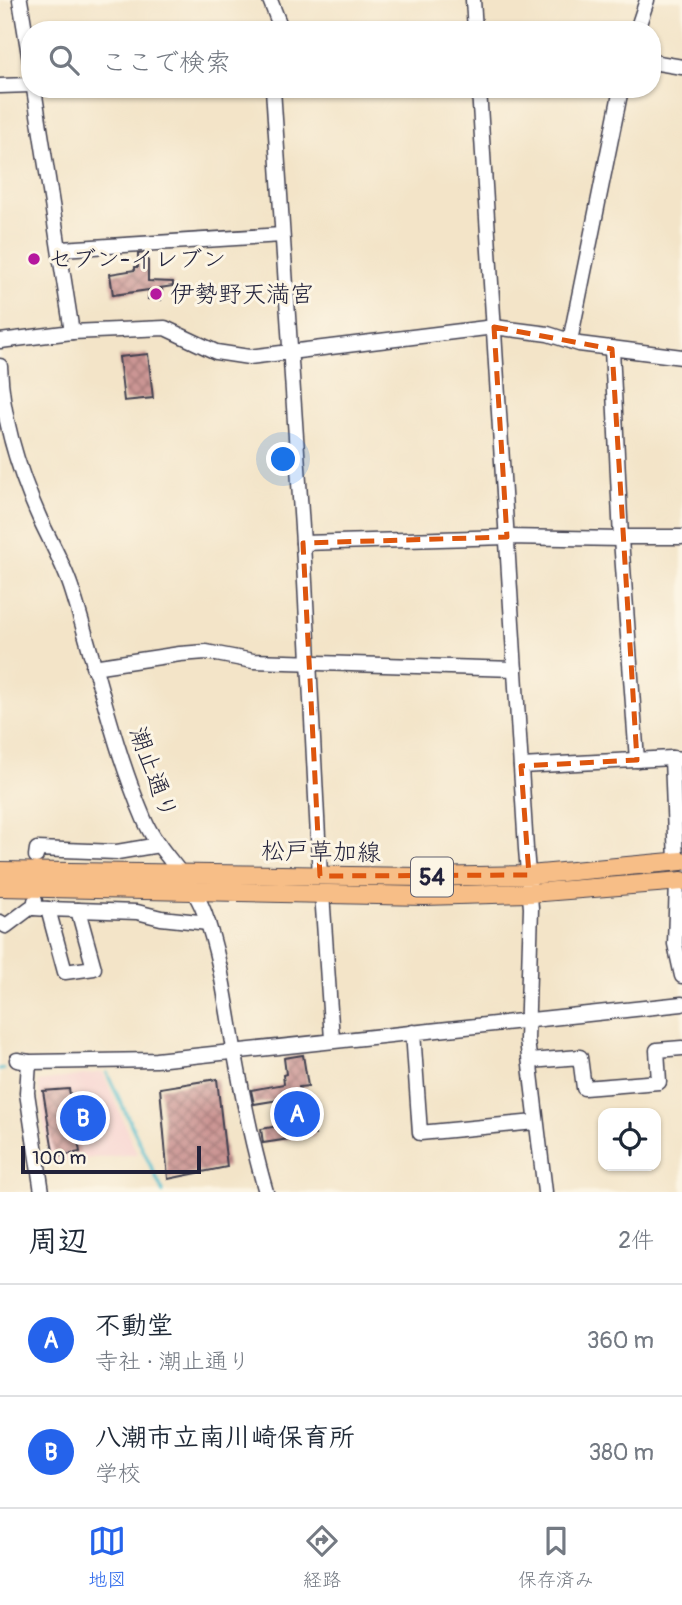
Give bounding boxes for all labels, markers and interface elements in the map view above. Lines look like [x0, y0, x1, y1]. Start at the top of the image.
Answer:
search box [21, 21, 661, 98]
icon: search [45, 41, 83, 79]
text: ここで検索 [101, 47, 231, 79]
place label: セブン-イレブン [48, 245, 226, 274]
marker: セブン-イレブン [26, 251, 42, 267]
place label: 伊勢野天満宮 [170, 280, 314, 309]
marker: 伊勢野天満宮 [148, 286, 164, 302]
your location [266, 442, 300, 476]
street label: 潮止通り [123, 723, 183, 823]
street label: 松戸草加線 [261, 836, 381, 868]
road number: 54 [411, 858, 453, 897]
pin: A [274, 1088, 320, 1140]
pin: B [60, 1092, 106, 1144]
map controls [598, 1108, 661, 1171]
button: locate [598, 1108, 661, 1171]
scale bar [21, 1143, 201, 1175]
text: 100 m [32, 1146, 86, 1170]
text: 周辺 [28, 1223, 88, 1260]
text: 2件 [618, 1226, 654, 1255]
text: 不動堂 [95, 1310, 173, 1342]
text: A [44, 1326, 58, 1355]
text: 360 m [587, 1326, 654, 1355]
text: 寺社 · 潮止通り [95, 1347, 250, 1376]
text: 八潮市立南川崎保育所 [95, 1422, 355, 1454]
text: B [44, 1438, 58, 1467]
text: 380 m [588, 1438, 654, 1467]
text: 学校 [95, 1459, 141, 1488]
tab: 地図 [88, 1522, 126, 1592]
tab: 経路 [303, 1522, 341, 1592]
tab: 保存済み [518, 1522, 594, 1592]

